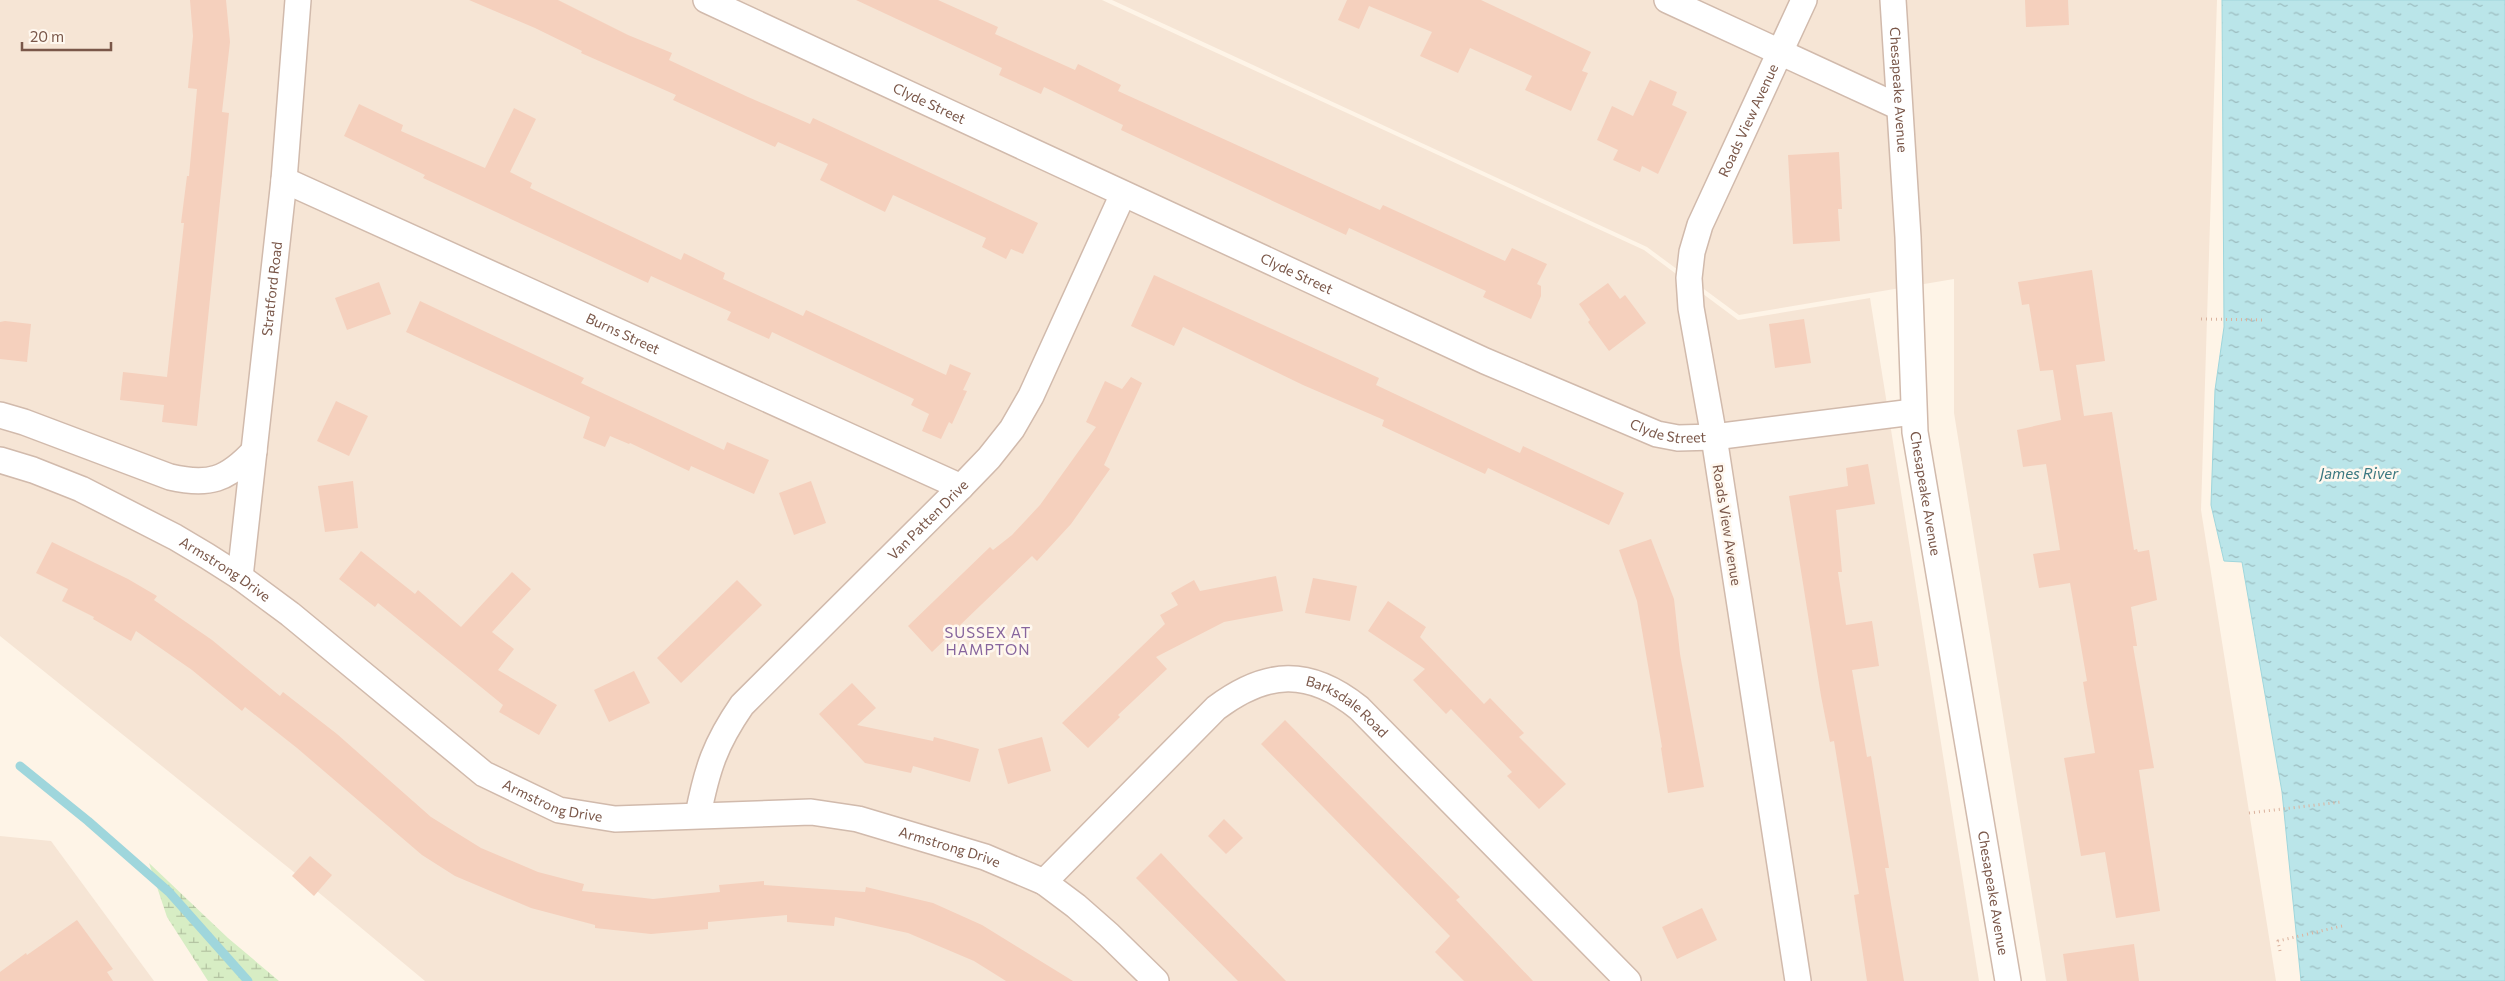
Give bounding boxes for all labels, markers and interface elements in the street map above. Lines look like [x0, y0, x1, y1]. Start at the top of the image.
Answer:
scale bar [22, 20, 111, 52]
street label: Chesapeake Avenue [1887, 26, 1912, 153]
text: 20 m [30, 27, 64, 45]
street label: Roads View Avenue [1714, 61, 1781, 180]
street label: Clyde Street [890, 79, 969, 127]
street label: Stratford Road [258, 241, 285, 337]
street label: Clyde Street [1258, 249, 1336, 297]
street label: Burns Street [583, 309, 663, 357]
street label: Clyde Street [1628, 415, 1707, 446]
street label: Chesapeake Avenue [1907, 430, 1945, 557]
street label: Roads View Avenue [1709, 463, 1745, 587]
water label: James River [2318, 464, 2399, 482]
street label: Van Patten Drive [884, 476, 971, 563]
street label: Armstrong Drive [177, 533, 274, 605]
district label: SUSSEX AT HAMPTON [945, 623, 1031, 658]
street label: Barksdale Road [1304, 672, 1392, 741]
street label: Armstrong Drive [500, 775, 604, 825]
street label: Armstrong Drive [897, 823, 1003, 871]
street label: Chesapeake Avenue [1975, 829, 2012, 956]

